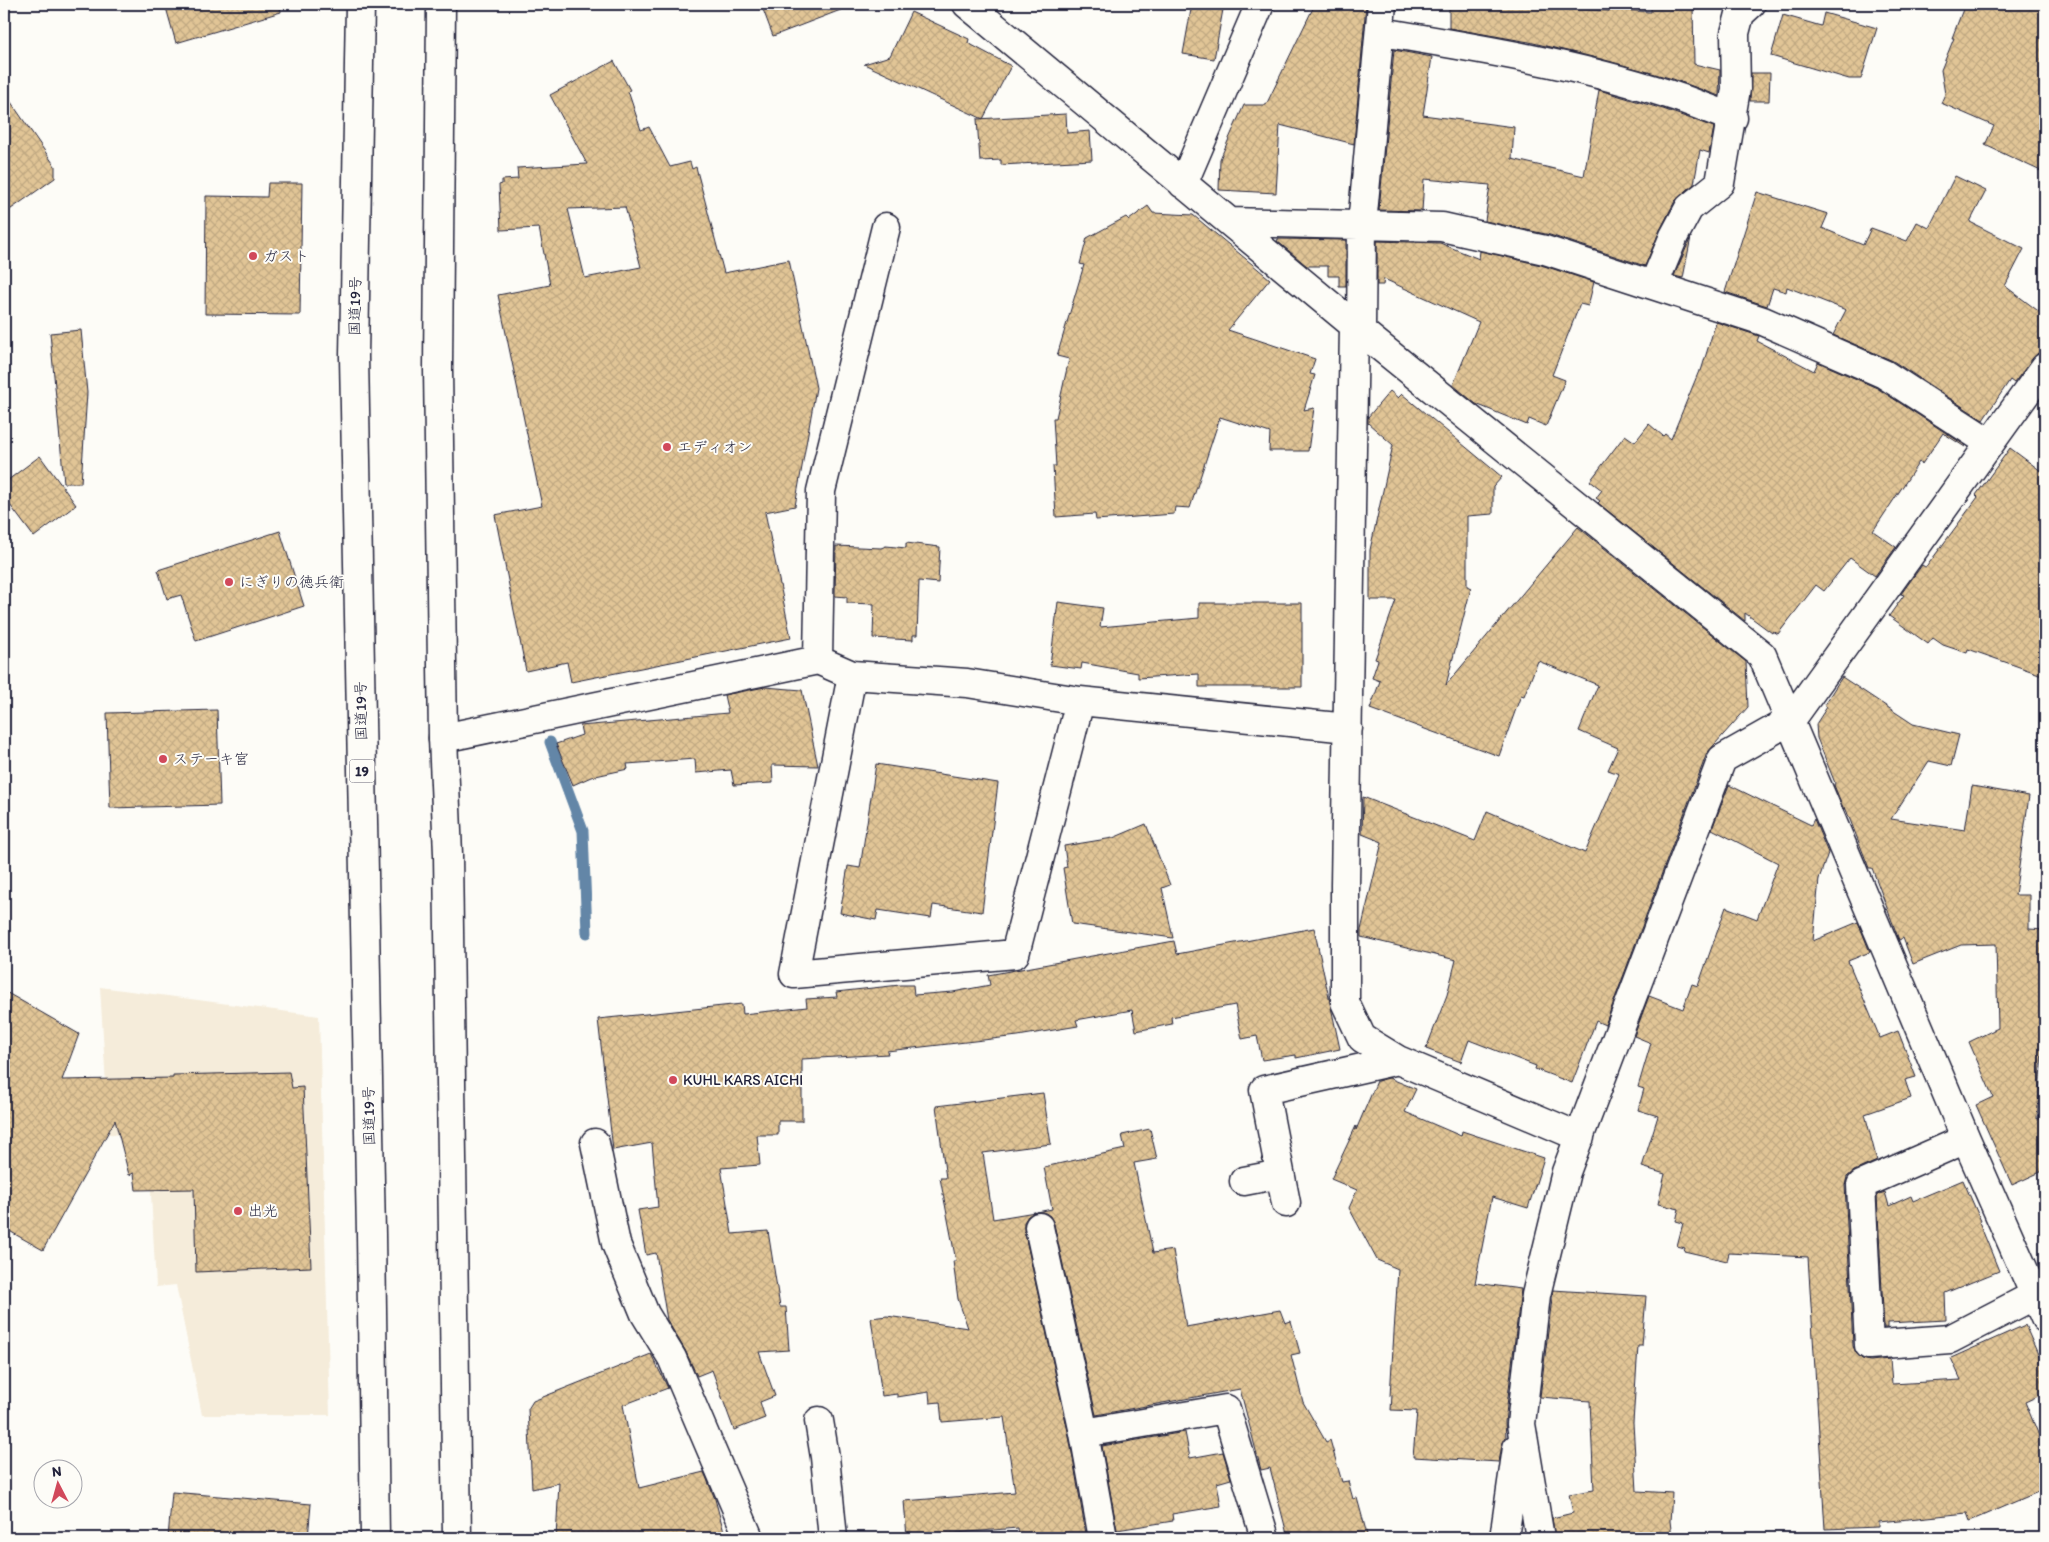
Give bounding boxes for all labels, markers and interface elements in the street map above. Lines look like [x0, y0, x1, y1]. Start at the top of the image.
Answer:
place label: ガスト [263, 247, 310, 265]
marker: ガスト [247, 250, 259, 262]
street label: 国道19号 [345, 276, 365, 336]
place label: エディオン [677, 438, 753, 456]
marker: エディオン [661, 441, 673, 453]
place label: にぎりの徳兵衛 [239, 573, 344, 591]
marker: にぎりの徳兵衛 [223, 576, 235, 588]
street label: 国道19号 [351, 681, 371, 741]
place label: ステーキ宮 [173, 750, 249, 768]
marker: ステーキ宮 [157, 753, 169, 765]
road number: 19 [350, 759, 374, 782]
place label: KUHL KARS AICHI [683, 1071, 803, 1089]
marker: KUHL KARS AICHI [667, 1074, 679, 1086]
street label: 国道19号 [359, 1086, 379, 1146]
place label: 出光 [248, 1202, 278, 1220]
marker: 出光 [232, 1205, 244, 1217]
north arrow [32, 1460, 82, 1510]
text: N [51, 1463, 62, 1481]

